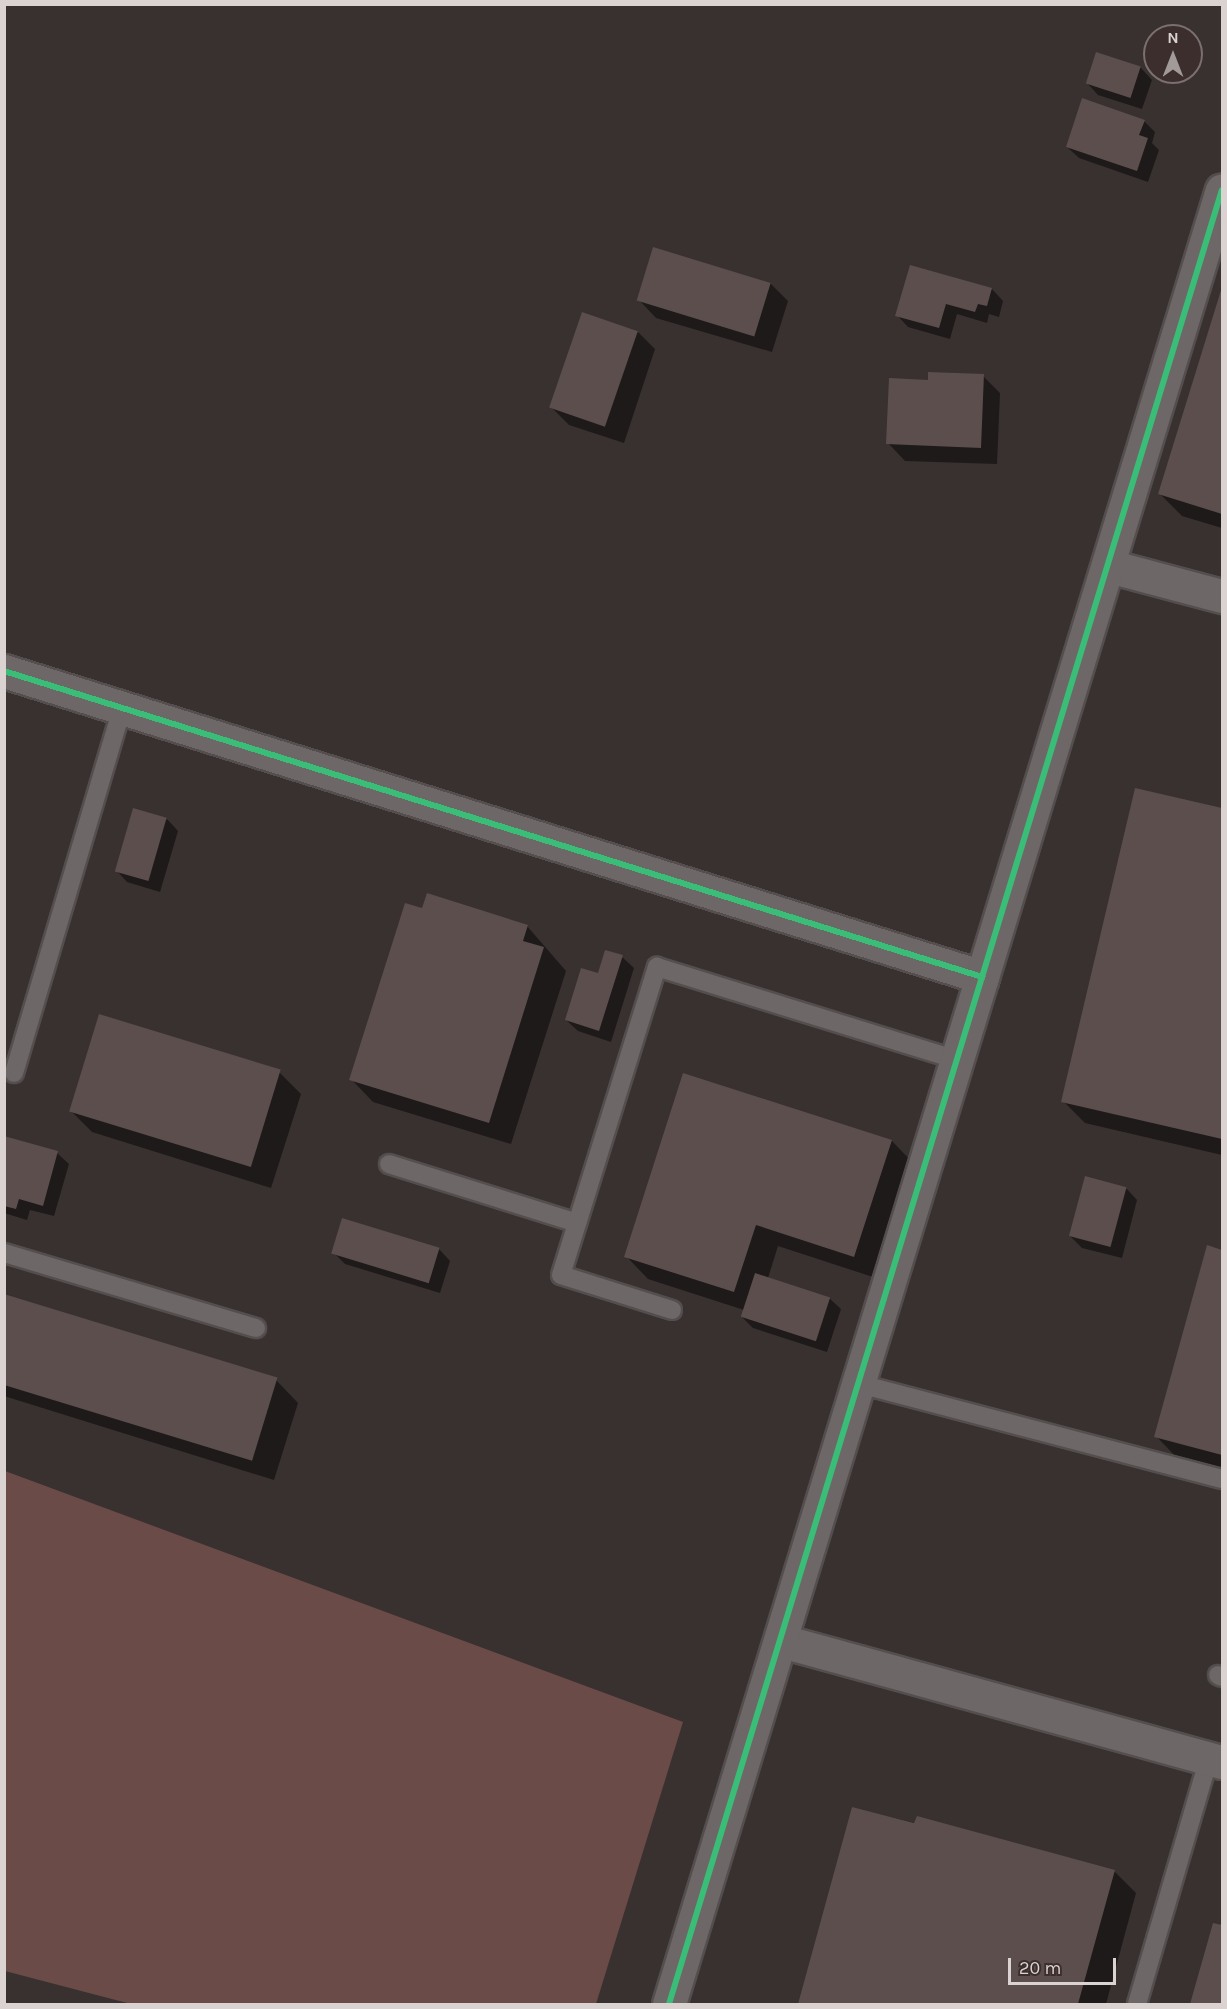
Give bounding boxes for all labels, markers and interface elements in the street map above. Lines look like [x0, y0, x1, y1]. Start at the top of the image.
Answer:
north arrow [1143, 24, 1203, 84]
text: N [1167, 28, 1179, 47]
scale bar [1011, 1946, 1119, 1984]
text: 20 m [1019, 1957, 1061, 1979]

